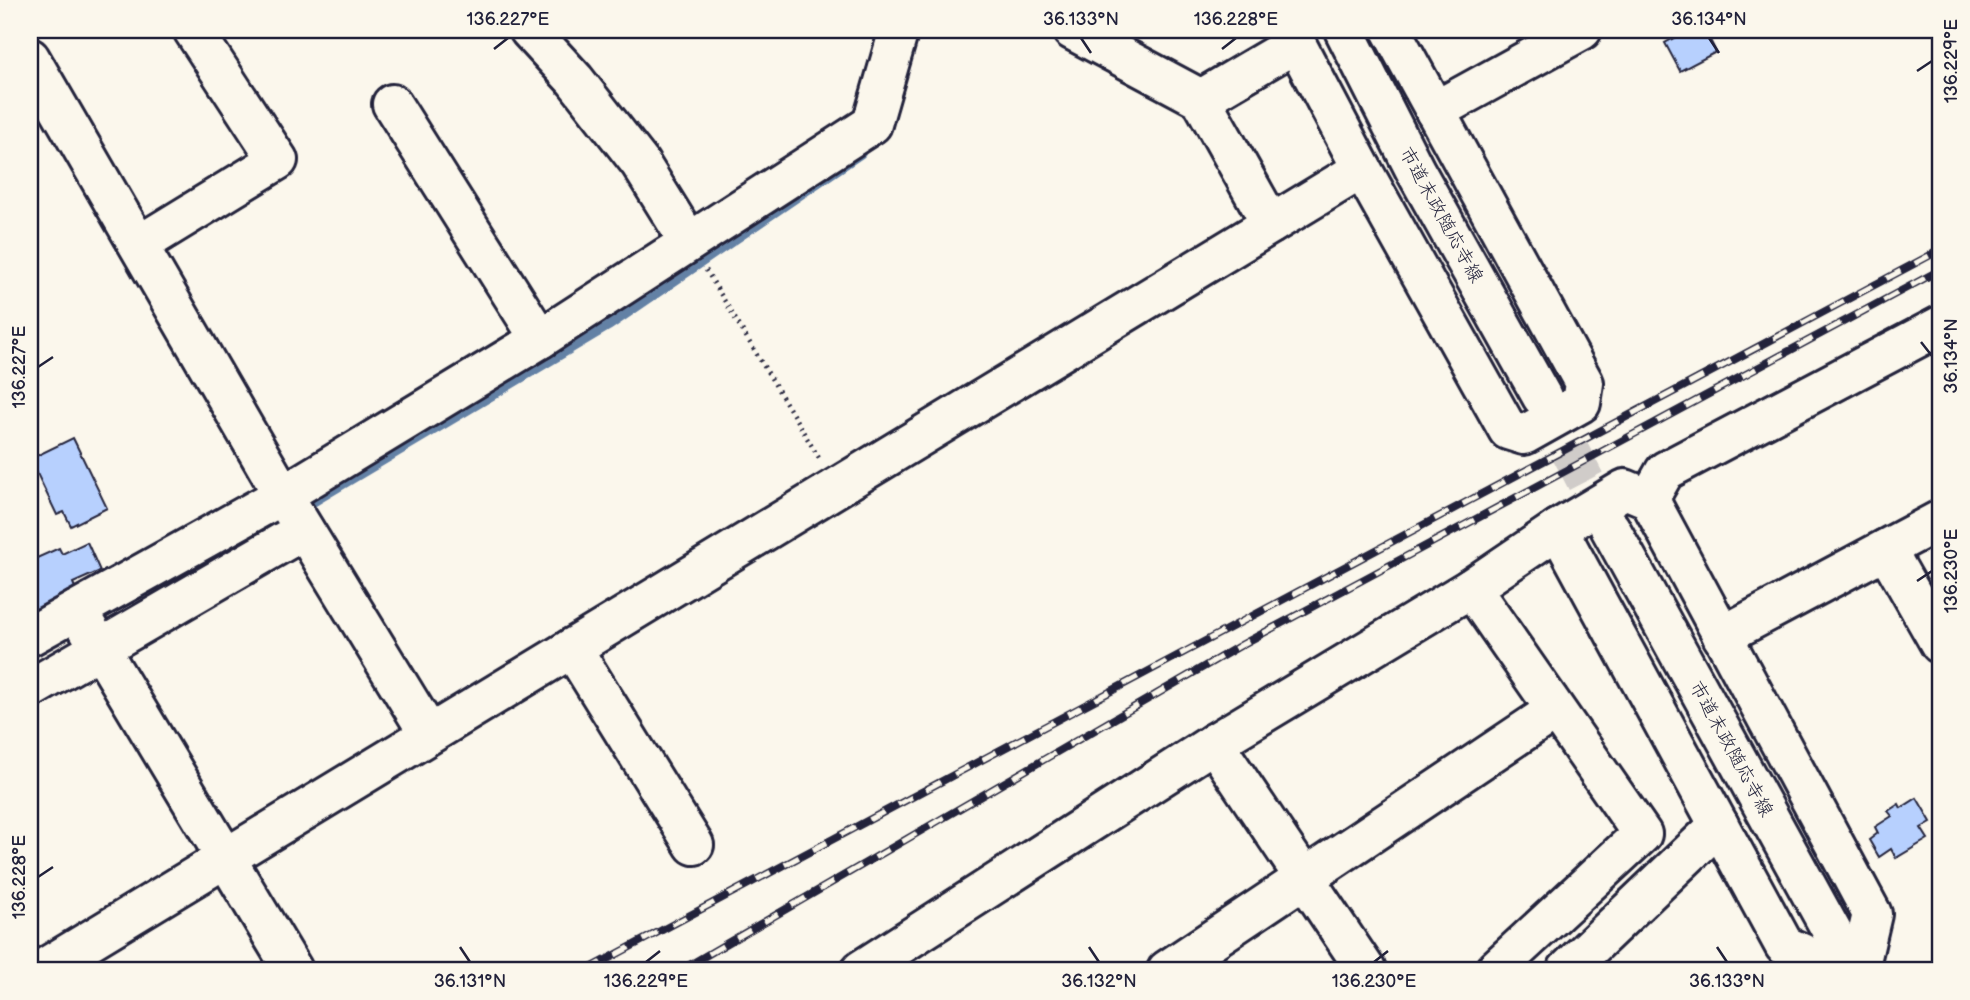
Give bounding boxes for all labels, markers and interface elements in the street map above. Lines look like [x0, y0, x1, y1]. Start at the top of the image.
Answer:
text: 136.227°E [467, 9, 550, 30]
text: 36.133°N [1043, 9, 1119, 30]
text: 136.228°E [1194, 9, 1278, 30]
text: 36.134°N [1671, 9, 1747, 30]
text: 136.229°E [1941, 19, 1962, 103]
street label: 市道末政随応寺線 [1394, 143, 1488, 287]
text: 36.134°N [1941, 318, 1962, 394]
text: 136.227°E [9, 325, 30, 408]
text: 136.230°E [1941, 529, 1962, 613]
street label: 市道末政随応寺線 [1684, 677, 1778, 821]
text: 136.228°E [9, 835, 30, 919]
text: 36.131°N [434, 971, 506, 992]
text: 136.229°E [604, 971, 688, 992]
text: 36.132°N [1061, 971, 1137, 992]
text: 136.230°E [1332, 971, 1416, 992]
text: 36.133°N [1689, 971, 1765, 992]

